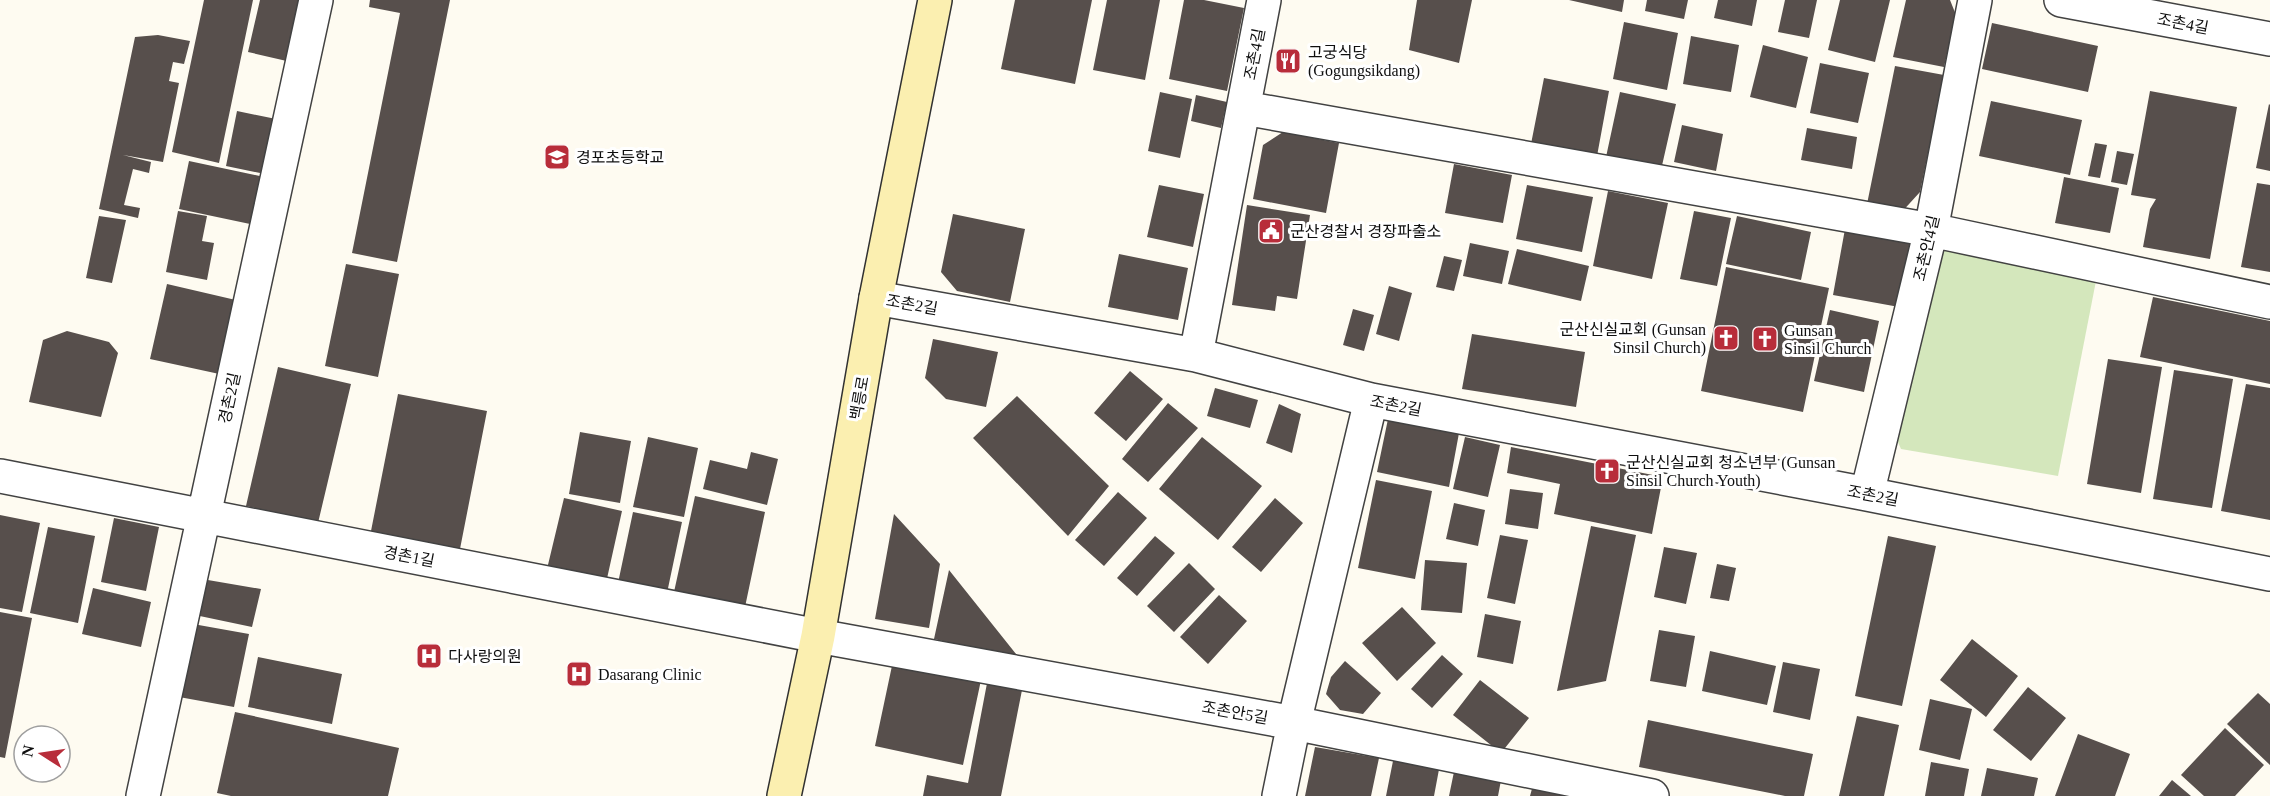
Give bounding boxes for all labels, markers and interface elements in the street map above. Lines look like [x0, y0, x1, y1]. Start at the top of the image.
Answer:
street label: 조촌4길 [2156, 10, 2210, 37]
street label: 조촌4길 [1241, 27, 1268, 81]
place label: 고궁식당 (Gogungsikdang) [1308, 44, 1420, 80]
restaurant icon: 고궁식당 (Gogungsikdang) [1273, 46, 1303, 76]
school or university icon: 경포초등학교 [542, 142, 572, 172]
place label: 경포초등학교 [576, 149, 664, 166]
street label: 조촌안4길 [1911, 214, 1942, 283]
public building icon: 군산경찰서 경장파출소 [1256, 216, 1286, 246]
place label: 군산경찰서 경장파출소 [1290, 223, 1441, 240]
street label: 조촌2길 [885, 292, 939, 317]
place label: 군산신실교회 (Gunsan Sinsil Church) [1559, 321, 1706, 357]
place label: Gunsan Sinsil Church [1784, 322, 1872, 357]
church icon: 군산신실교회 (Gunsan Sinsil Church) [1711, 323, 1741, 353]
church icon: Gunsan Sinsil Church [1750, 324, 1780, 354]
street label: 경촌2길 [216, 371, 243, 425]
street label: 백릉로 [847, 375, 872, 421]
street label: 조촌2길 [1369, 392, 1423, 419]
place label: 군산신실교회 청소년부 (Gunsan Sinsil Church Youth) [1626, 454, 1835, 490]
church icon: 군산신실교회 청소년부 (Gunsan Sinsil Church Youth) [1592, 456, 1622, 486]
street label: 조촌2길 [1846, 482, 1900, 509]
street label: 경촌1길 [382, 543, 436, 570]
hospital icon: 다사랑의원 [414, 641, 444, 671]
place label: 다사랑의원 [448, 648, 522, 665]
hospital icon: Dasarang Clinic [564, 659, 594, 689]
place label: Dasarang Clinic [598, 666, 702, 684]
street label: 조촌안5길 [1200, 698, 1269, 727]
north arrow [12, 724, 72, 784]
text: N [18, 743, 37, 758]

